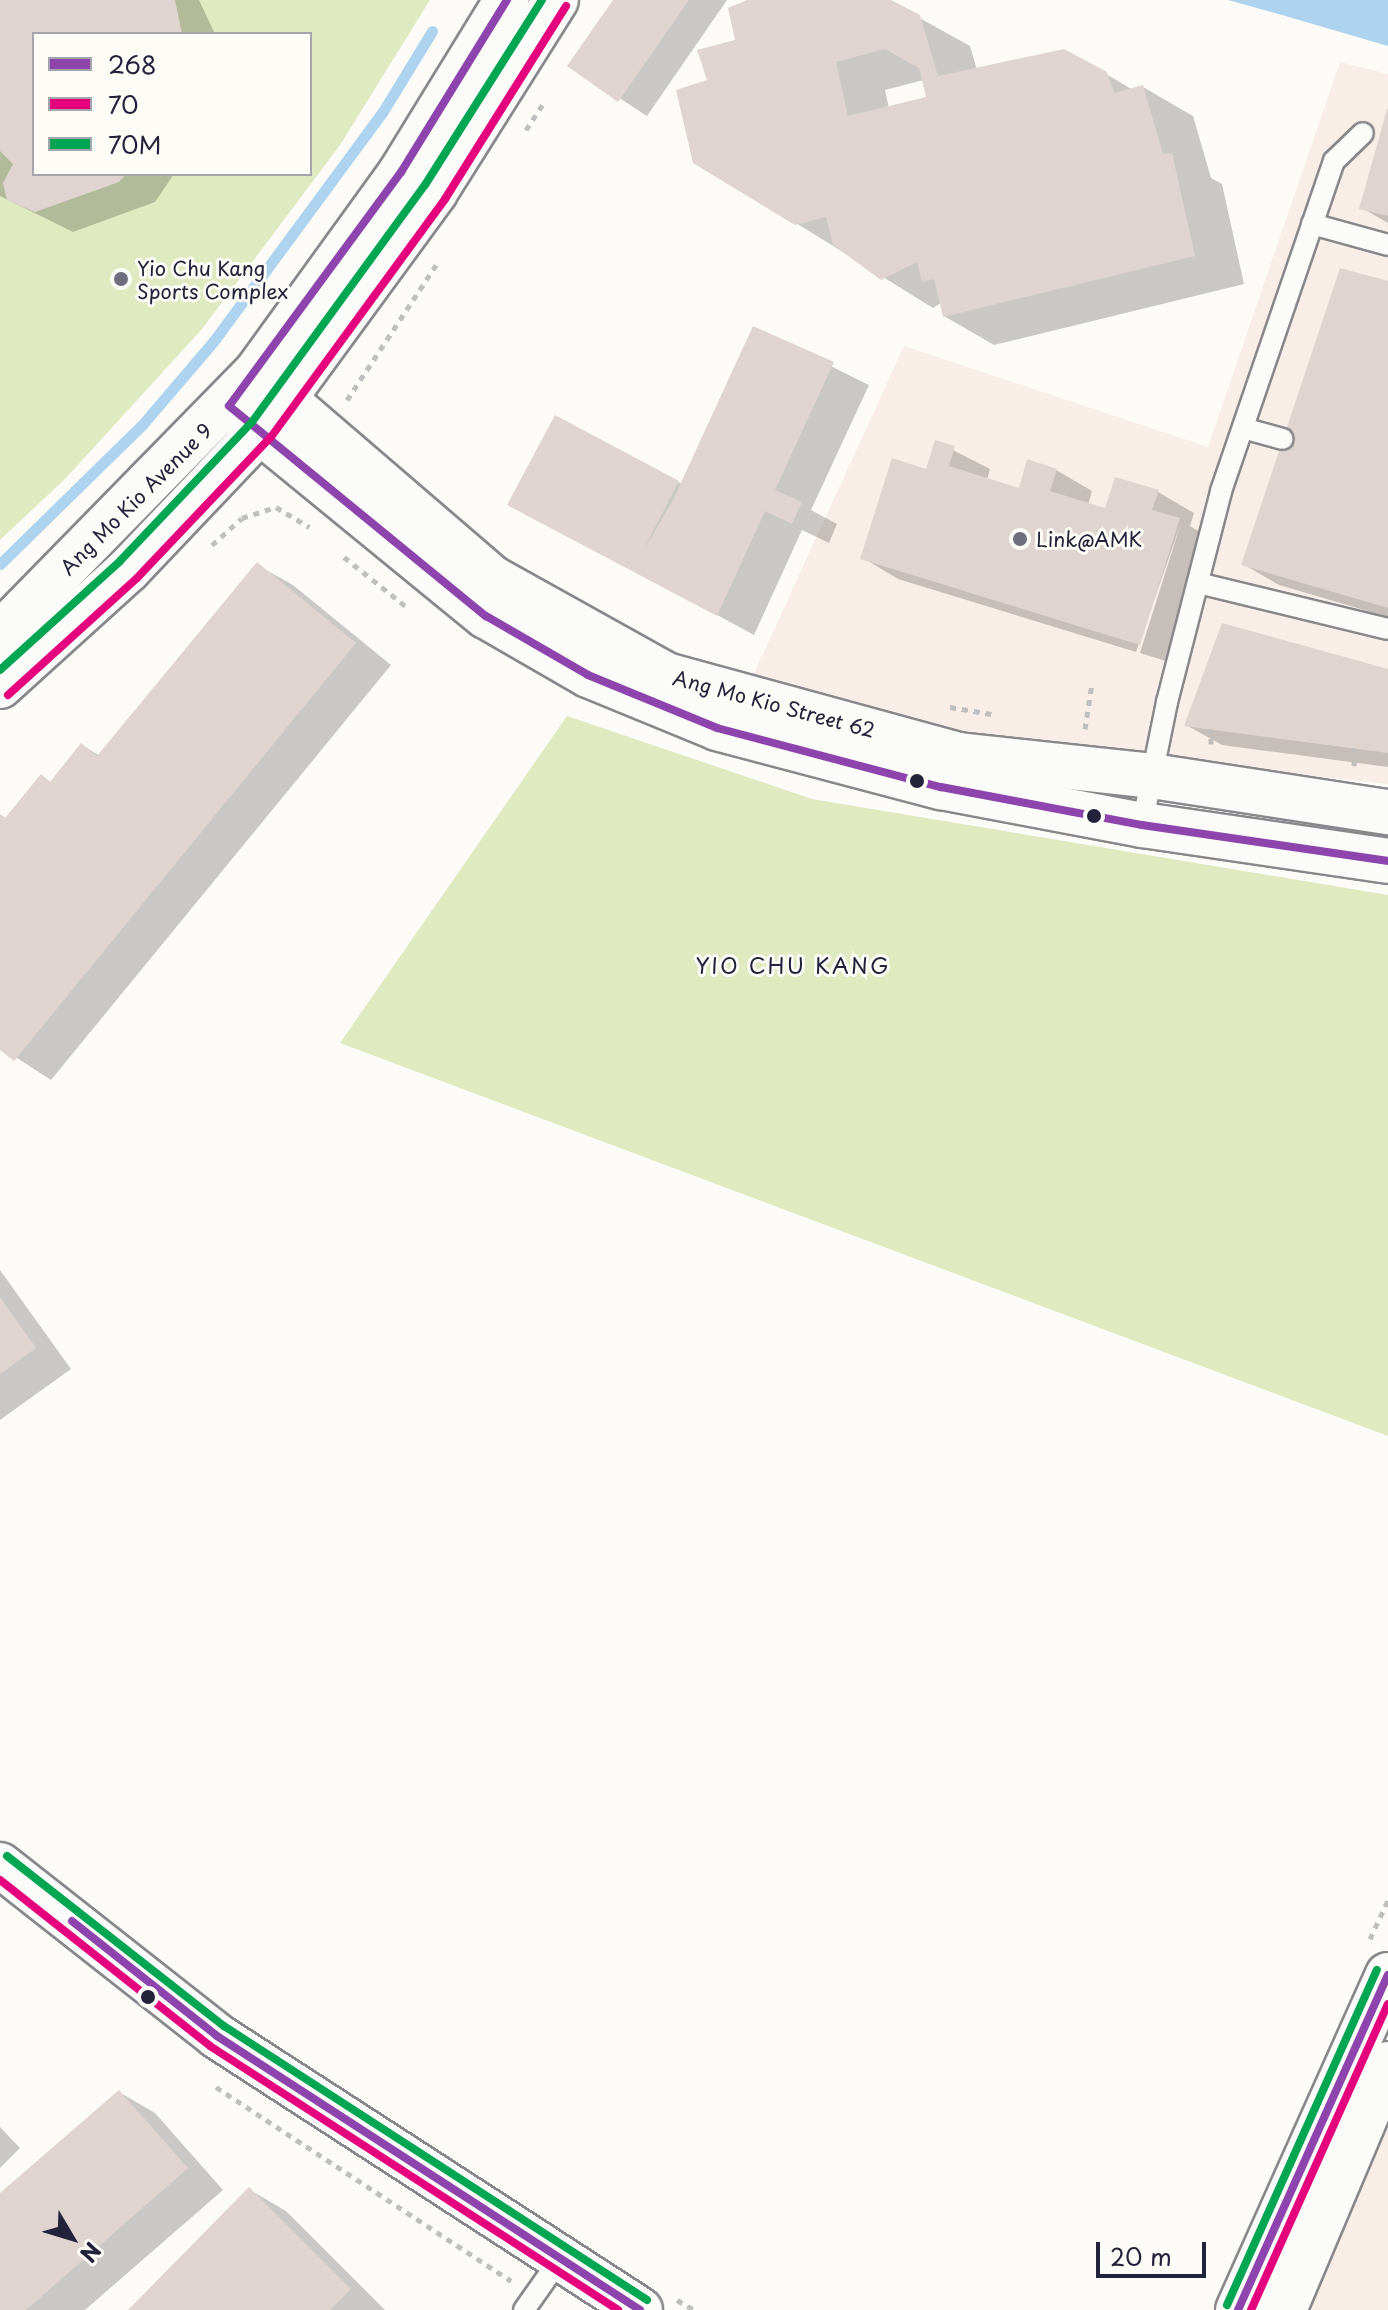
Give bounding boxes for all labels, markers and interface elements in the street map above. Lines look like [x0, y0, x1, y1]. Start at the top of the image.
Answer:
legend [32, 32, 312, 176]
text: 268 [108, 46, 156, 82]
text: 70 [108, 86, 139, 122]
text: 70M [108, 126, 162, 162]
place label: Yio Chu Kang Sports Complex [137, 256, 289, 303]
marker: Yio Chu Kang Sports Complex [112, 270, 130, 288]
street label: Ang Mo Kio Avenue 9 [55, 418, 217, 580]
place label: Link@AMK [1036, 527, 1142, 551]
marker: Link@AMK [1011, 530, 1029, 548]
street label: Ang Mo Kio Street 62 [669, 665, 879, 743]
unlabelled marker [909, 773, 925, 789]
unlabelled marker [1086, 808, 1102, 824]
district label: YIO CHU KANG [695, 952, 891, 978]
unlabelled marker [140, 1989, 156, 2005]
north arrow [32, 2198, 112, 2278]
scale bar [1100, 2226, 1210, 2276]
text: N [73, 2236, 110, 2270]
text: 20 m [1110, 2238, 1172, 2274]

